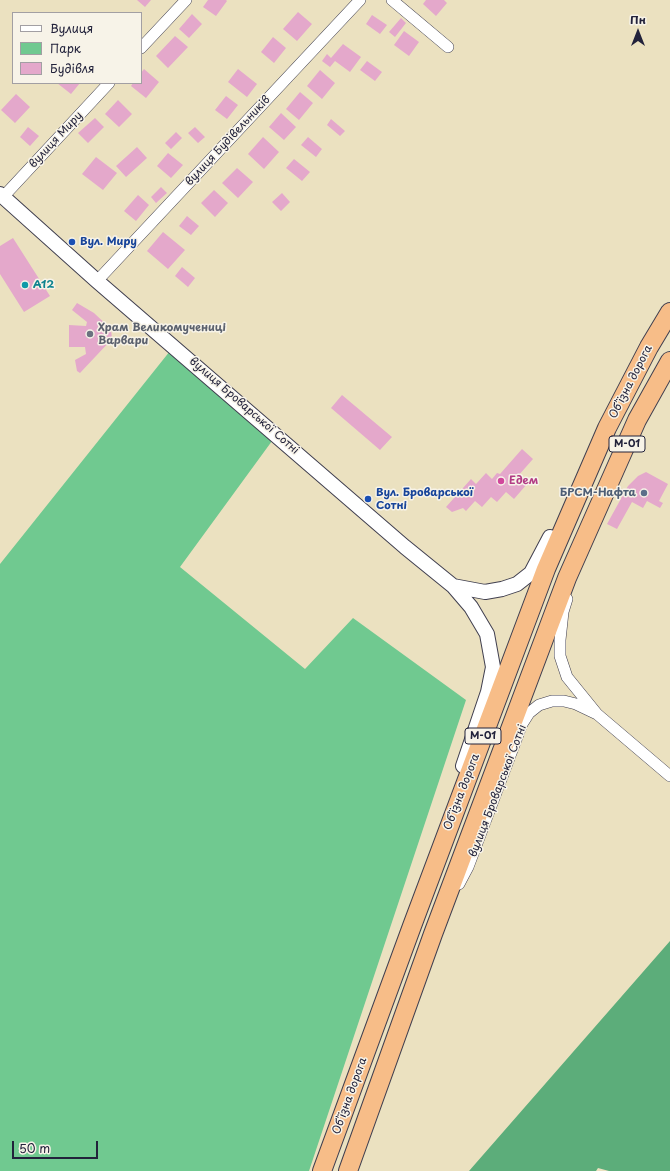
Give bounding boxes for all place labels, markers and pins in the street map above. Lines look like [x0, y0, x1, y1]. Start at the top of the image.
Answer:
place label: Вул. Миру [80, 235, 137, 249]
marker: Вул. Миру [67, 237, 77, 247]
place label: А12 [33, 278, 54, 292]
marker: А12 [20, 280, 30, 290]
place label: Храм Великомучениці Варвари [98, 321, 226, 347]
marker: Храм Великомучениці Варвари [85, 329, 95, 339]
place label: Едем [509, 474, 538, 488]
marker: Едем [496, 476, 506, 486]
place label: Вул. Броварської Cотні [376, 486, 473, 512]
place label: БРСМ-Нафта [560, 486, 636, 500]
marker: БРСМ-Нафта [639, 488, 649, 498]
marker: Вул. Броварської Cотні [363, 494, 373, 504]

